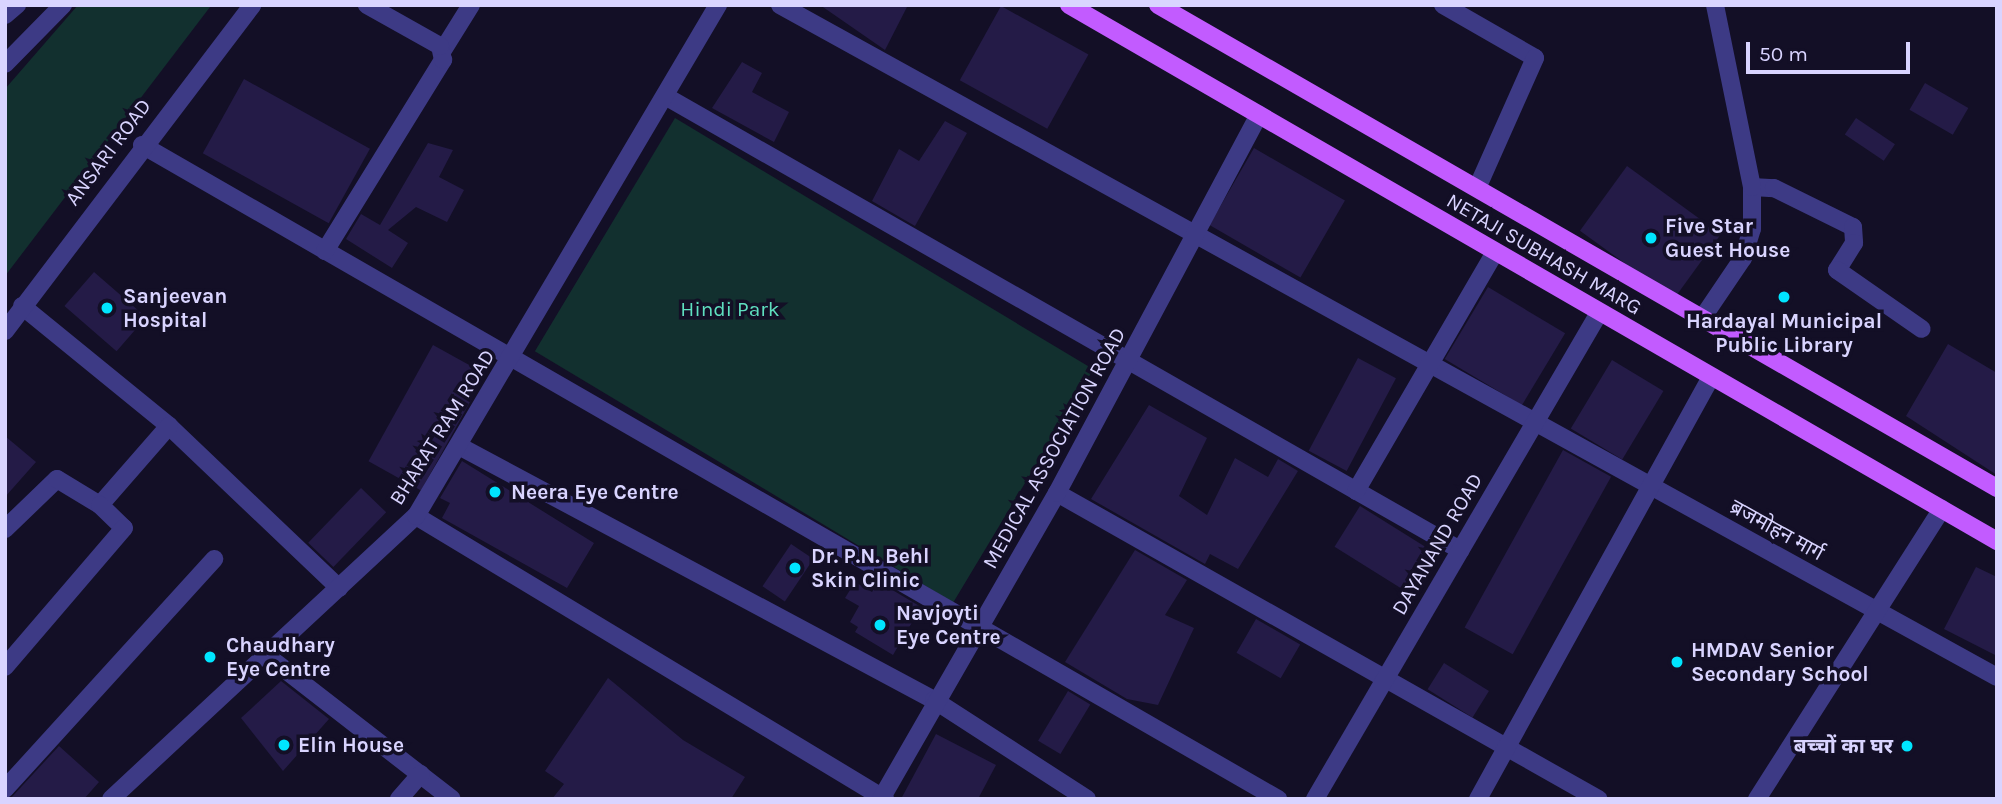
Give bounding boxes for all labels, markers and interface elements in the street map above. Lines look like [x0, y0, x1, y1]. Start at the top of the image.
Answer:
scale bar [1750, 28, 1914, 72]
text: 50 m [1759, 42, 1808, 66]
street label: ANSARI ROAD [60, 94, 156, 210]
street label: NETAJI SUBHASH MARG [1442, 188, 1646, 320]
place label: Five Star Guest House [1665, 213, 1790, 263]
marker: Five Star Guest House [1643, 230, 1659, 246]
place label: Sanjeevan Hospital [123, 283, 227, 333]
marker: Hardayal Municipal Public Library [1776, 289, 1792, 305]
park label: Hindi Park [680, 296, 780, 322]
marker: Sanjeevan Hospital [97, 298, 117, 318]
place label: Hardayal Municipal Public Library [1686, 308, 1882, 358]
street label: MEDICAL ASSOCIATION ROAD [977, 323, 1131, 573]
street label: BHARAT RAM ROAD [384, 345, 500, 509]
street label: DAYANAND ROAD [1386, 469, 1488, 619]
place label: Neera Eye Centre [511, 479, 679, 505]
marker: Neera Eye Centre [485, 482, 505, 502]
street label: ब्रजमोहन मार्ग [1726, 494, 1828, 566]
place label: Dr. P.N. Behl Skin Clinic [811, 543, 929, 593]
marker: Dr. P.N. Behl Skin Clinic [785, 558, 805, 578]
place label: Navjoyti Eye Centre [896, 600, 1001, 650]
marker: Navjoyti Eye Centre [870, 615, 890, 635]
place label: Chaudhary Eye Centre [226, 632, 335, 682]
place label: HMDAV Senior Secondary School [1691, 637, 1869, 687]
marker: Chaudhary Eye Centre [200, 647, 220, 667]
marker: HMDAV Senior Secondary School [1669, 654, 1685, 670]
place label: Elin House [298, 732, 404, 758]
place label: बच्चों का घर [1794, 733, 1893, 759]
marker: Elin House [276, 737, 292, 753]
marker: बच्चों का घर [1899, 738, 1915, 754]

